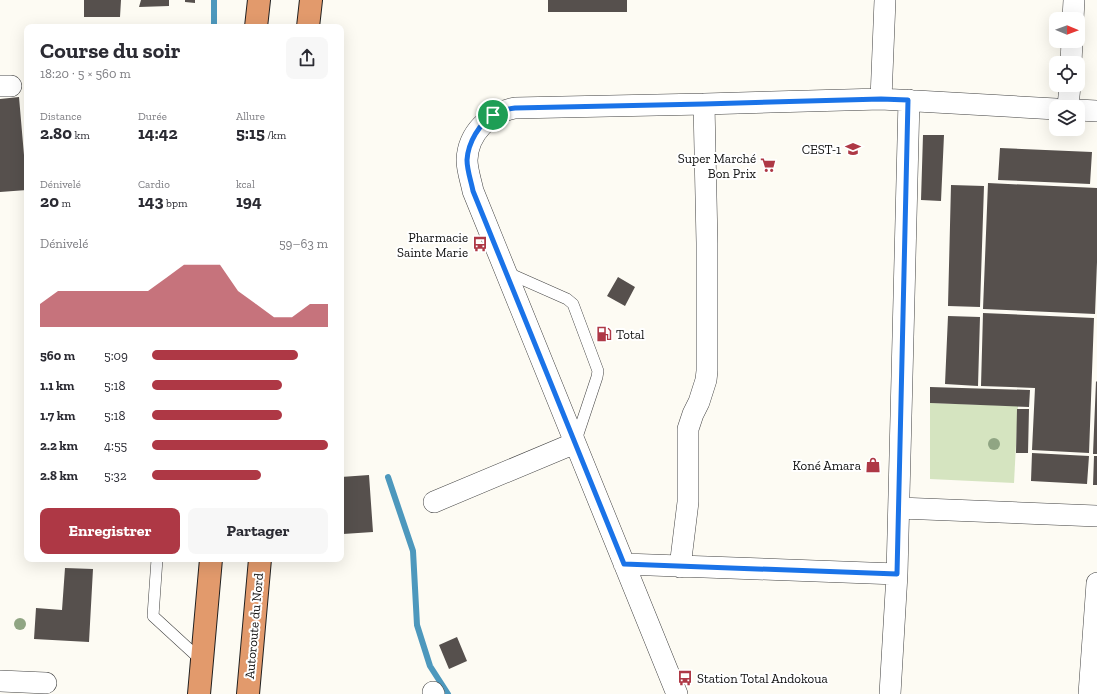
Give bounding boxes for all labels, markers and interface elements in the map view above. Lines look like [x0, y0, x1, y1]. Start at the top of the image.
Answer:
north arrow [1049, 12, 1085, 48]
map controls [1049, 12, 1085, 136]
text: Course du soir [40, 37, 181, 64]
button: share [286, 37, 328, 79]
button: locate [1049, 56, 1085, 92]
text: 18:20 · 5 × 560 m [40, 66, 131, 81]
pin [476, 98, 510, 132]
button: layers [1049, 100, 1085, 136]
icon: arrive [482, 104, 504, 126]
text: Distance [40, 110, 82, 123]
text: Durée [138, 110, 167, 123]
text: Allure [236, 110, 265, 123]
text: 2.80 [40, 123, 72, 143]
text: 14:42 [138, 123, 178, 143]
text: 5:15 [236, 123, 265, 143]
text: km [72, 129, 90, 142]
text: /km [265, 129, 286, 142]
school or university icon: CEST-1 [844, 140, 862, 158]
place label: CEST-1 [802, 142, 841, 157]
place label: Super Marché Bon Prix [678, 151, 756, 181]
supermarket icon: Super Marché Bon Prix [759, 156, 777, 174]
text: Dénivelé [40, 178, 81, 191]
text: Cardio [138, 178, 170, 191]
text: kcal [236, 178, 255, 191]
text: 20 [40, 191, 59, 211]
text: 143 [138, 191, 164, 211]
text: 194 [236, 191, 262, 211]
text: m [59, 197, 71, 210]
text: bpm [164, 197, 188, 210]
place label: Pharmacie Sainte Marie [397, 230, 468, 260]
bus stop icon: Pharmacie Sainte Marie [471, 235, 489, 253]
text: Dénivelé [40, 236, 88, 251]
text: 59–63 m [279, 236, 328, 251]
fuel station icon: Total [595, 325, 613, 343]
place label: Total [616, 327, 645, 342]
text: 560 m [40, 348, 75, 363]
text: 5:09 [104, 348, 128, 363]
text: 1.1 km [40, 378, 74, 393]
text: 5:18 [104, 378, 126, 393]
text: 1.7 km [40, 408, 75, 423]
text: 5:18 [104, 408, 126, 423]
text: 2.2 km [40, 438, 78, 453]
text: 4:55 [104, 438, 127, 453]
shop icon: Koné Amara [864, 456, 882, 474]
place label: Koné Amara [792, 458, 862, 473]
text: 2.8 km [40, 468, 78, 483]
text: 5:32 [104, 468, 127, 483]
button: Enregistrer [40, 508, 180, 554]
button: Partager [188, 508, 328, 554]
street label: Autoroute du Nord [242, 572, 266, 680]
bus stop icon: Station Total Andokoua [676, 669, 694, 687]
place label: Station Total Andokoua [697, 671, 829, 686]

